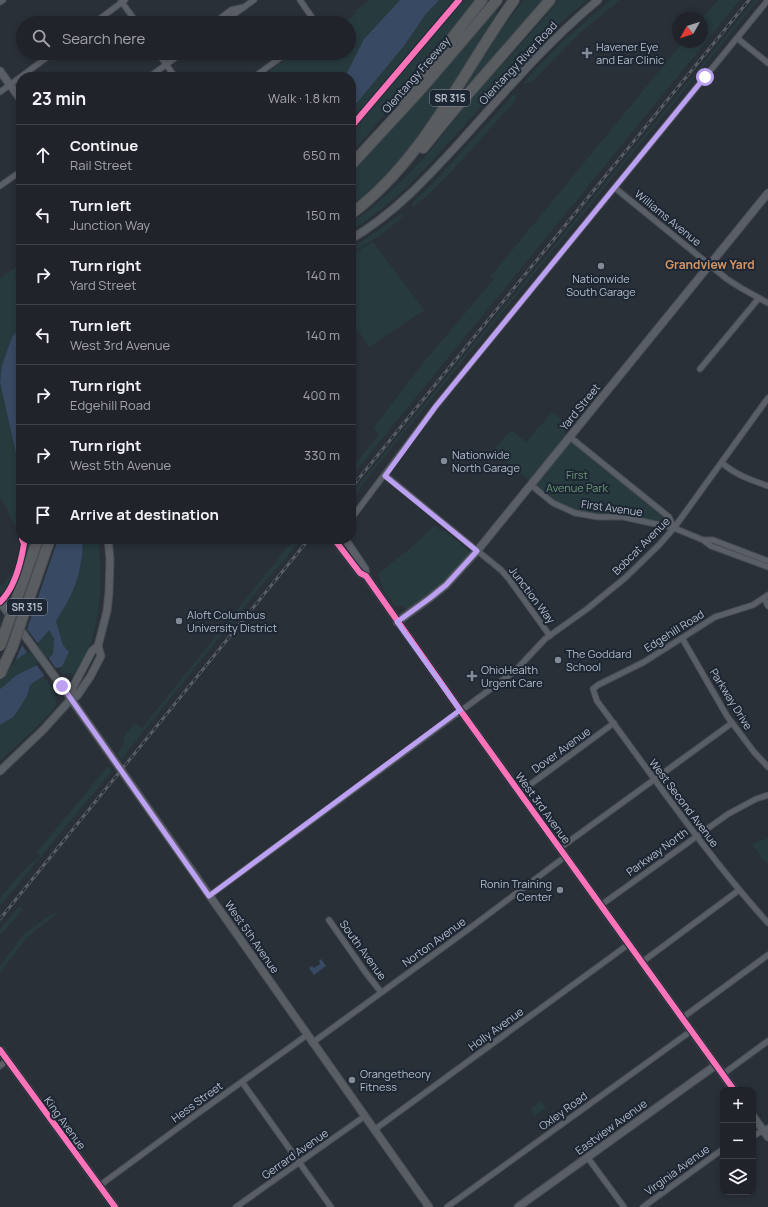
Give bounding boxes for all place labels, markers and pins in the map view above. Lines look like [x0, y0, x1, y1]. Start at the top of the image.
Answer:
place label: Havener Eye and Ear Clinic [596, 39, 664, 67]
marker: Havener Eye and Ear Clinic [581, 47, 593, 59]
marker: Nationwide South Garage [596, 261, 606, 271]
place label: Nationwide South Garage [566, 271, 636, 299]
place label: Nationwide North Garage [452, 447, 520, 475]
marker: Nationwide North Garage [439, 456, 449, 466]
place label: Aloft Columbus University District [187, 607, 277, 635]
marker: Aloft Columbus University District [174, 616, 184, 626]
place label: The Goddard School [566, 646, 632, 674]
marker: The Goddard School [553, 655, 563, 665]
place label: OhioHealth Urgent Care [481, 662, 543, 690]
marker: OhioHealth Urgent Care [466, 670, 478, 682]
place label: Ronin Training Center [480, 876, 552, 904]
marker: Ronin Training Center [555, 885, 565, 895]
place label: Orangetheory Fitness [360, 1066, 431, 1094]
marker: Orangetheory Fitness [347, 1075, 357, 1085]

